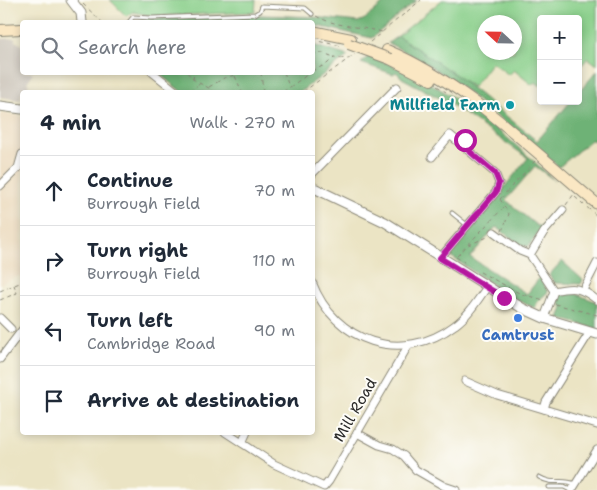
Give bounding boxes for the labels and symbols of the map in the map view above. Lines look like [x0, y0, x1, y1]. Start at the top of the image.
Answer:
north arrow [477, 15, 522, 60]
place label: Millfield Farm [390, 95, 500, 115]
marker: Millfield Farm [504, 99, 516, 111]
route start [454, 129, 477, 152]
route end [493, 287, 516, 310]
marker: Camtrust [512, 312, 524, 324]
place label: Camtrust [482, 325, 554, 345]
street label: Mill Road [329, 374, 381, 445]

